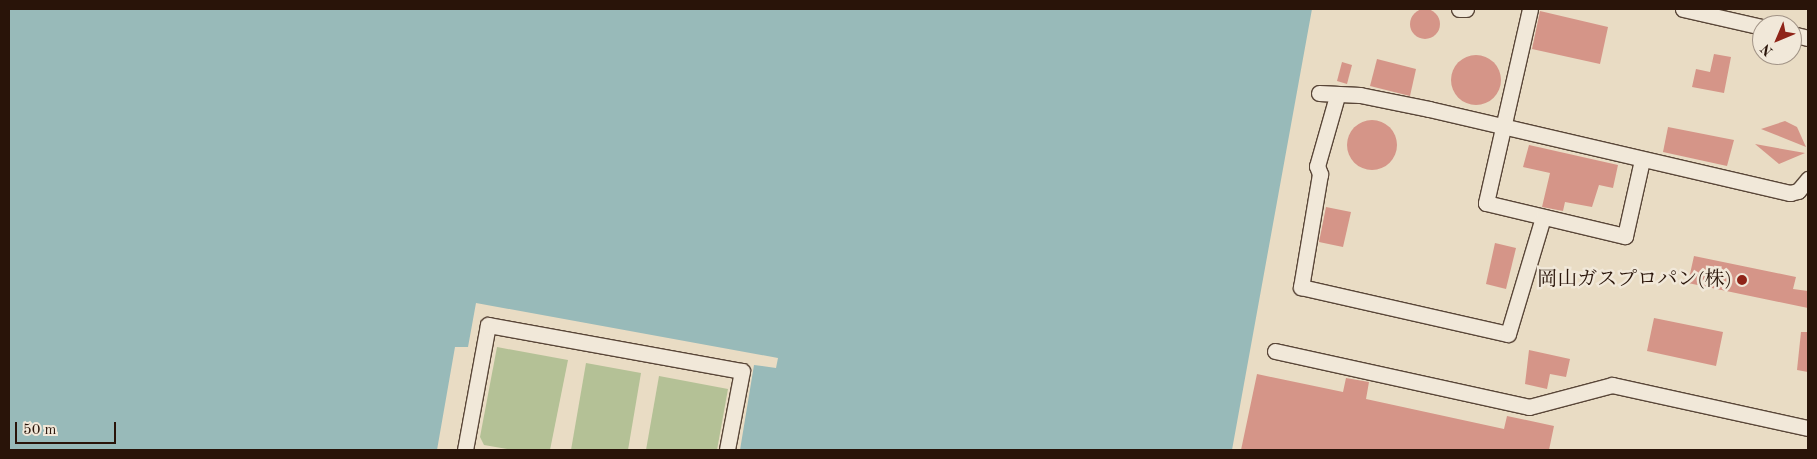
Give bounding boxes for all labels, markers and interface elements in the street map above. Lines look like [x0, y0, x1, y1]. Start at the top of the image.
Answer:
north arrow [1752, 15, 1802, 65]
text: N [1758, 41, 1776, 59]
place label: 岡山ガスプロパン(株) [1537, 268, 1732, 292]
marker: 岡山ガスプロパン(株) [1736, 274, 1748, 286]
scale bar [18, 412, 119, 444]
text: 50 m [23, 423, 57, 438]

